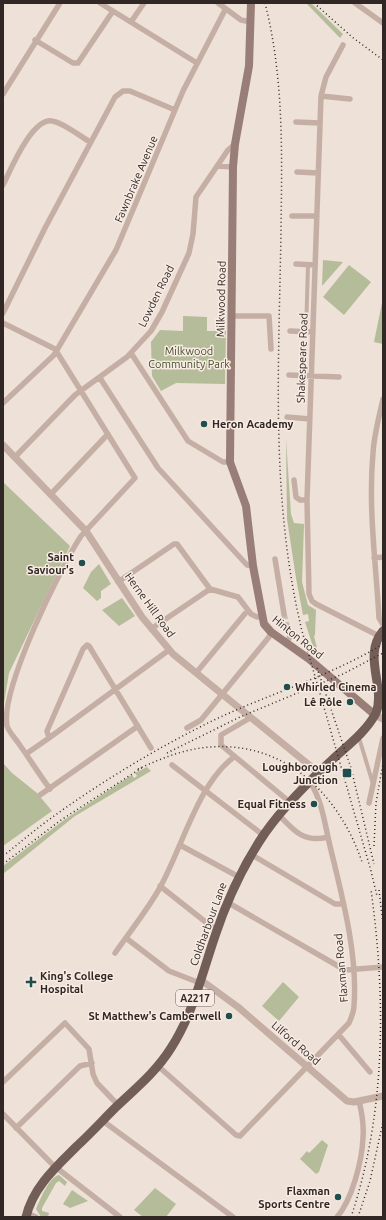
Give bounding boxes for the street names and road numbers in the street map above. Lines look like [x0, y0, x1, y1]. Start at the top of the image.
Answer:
street label: Fawnbrake Avenue [112, 134, 160, 224]
street label: Milkwood Road [214, 261, 228, 337]
street label: Lowden Road [136, 263, 176, 329]
street label: Shakespeare Road [294, 313, 310, 403]
street label: Herne Hill Road [123, 570, 177, 640]
street label: Hinton Road [270, 613, 326, 661]
street label: Coldharbour Lane [187, 881, 229, 967]
street label: Flaxman Road [332, 933, 350, 1003]
road number: A2217 [176, 990, 214, 1006]
street label: Lilford Road [269, 1019, 323, 1067]

